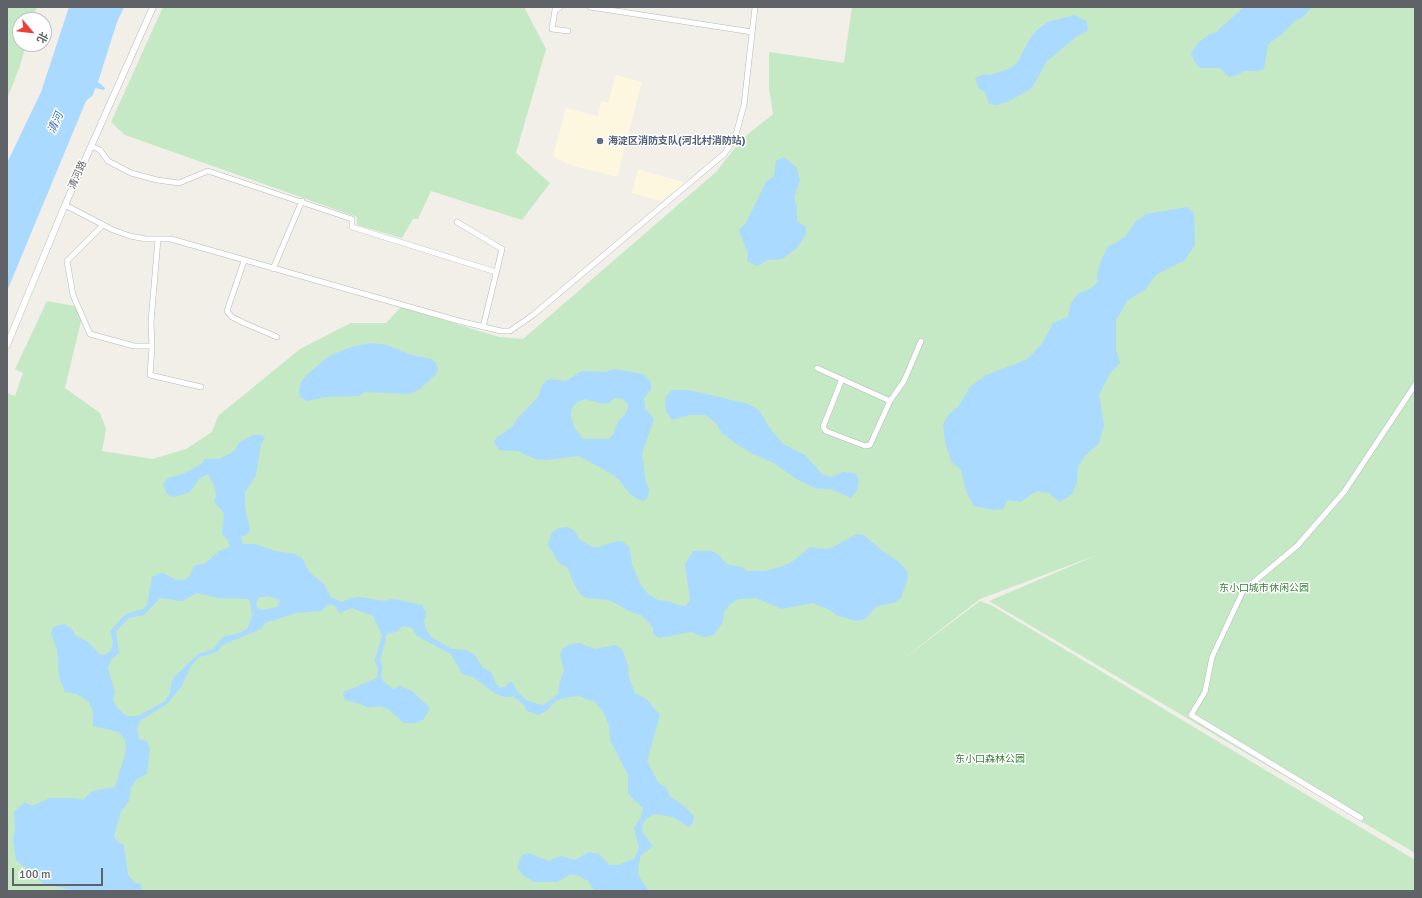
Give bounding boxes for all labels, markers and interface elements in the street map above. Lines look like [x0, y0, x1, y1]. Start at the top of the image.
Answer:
north arrow [12, 12, 52, 52]
text: 北 [34, 29, 50, 45]
water label: 清河 [46, 110, 66, 136]
place label: 海淀区消防支队(河北村消防站) [608, 135, 745, 147]
marker: 海淀区消防支队(河北村消防站) [595, 136, 605, 146]
street label: 清河路 [66, 159, 90, 191]
park label: 东小口城市休闲公园 [1219, 582, 1309, 594]
park label: 东小口森林公园 [955, 753, 1025, 765]
scale bar [14, 860, 105, 886]
text: 100 m [19, 867, 51, 882]

